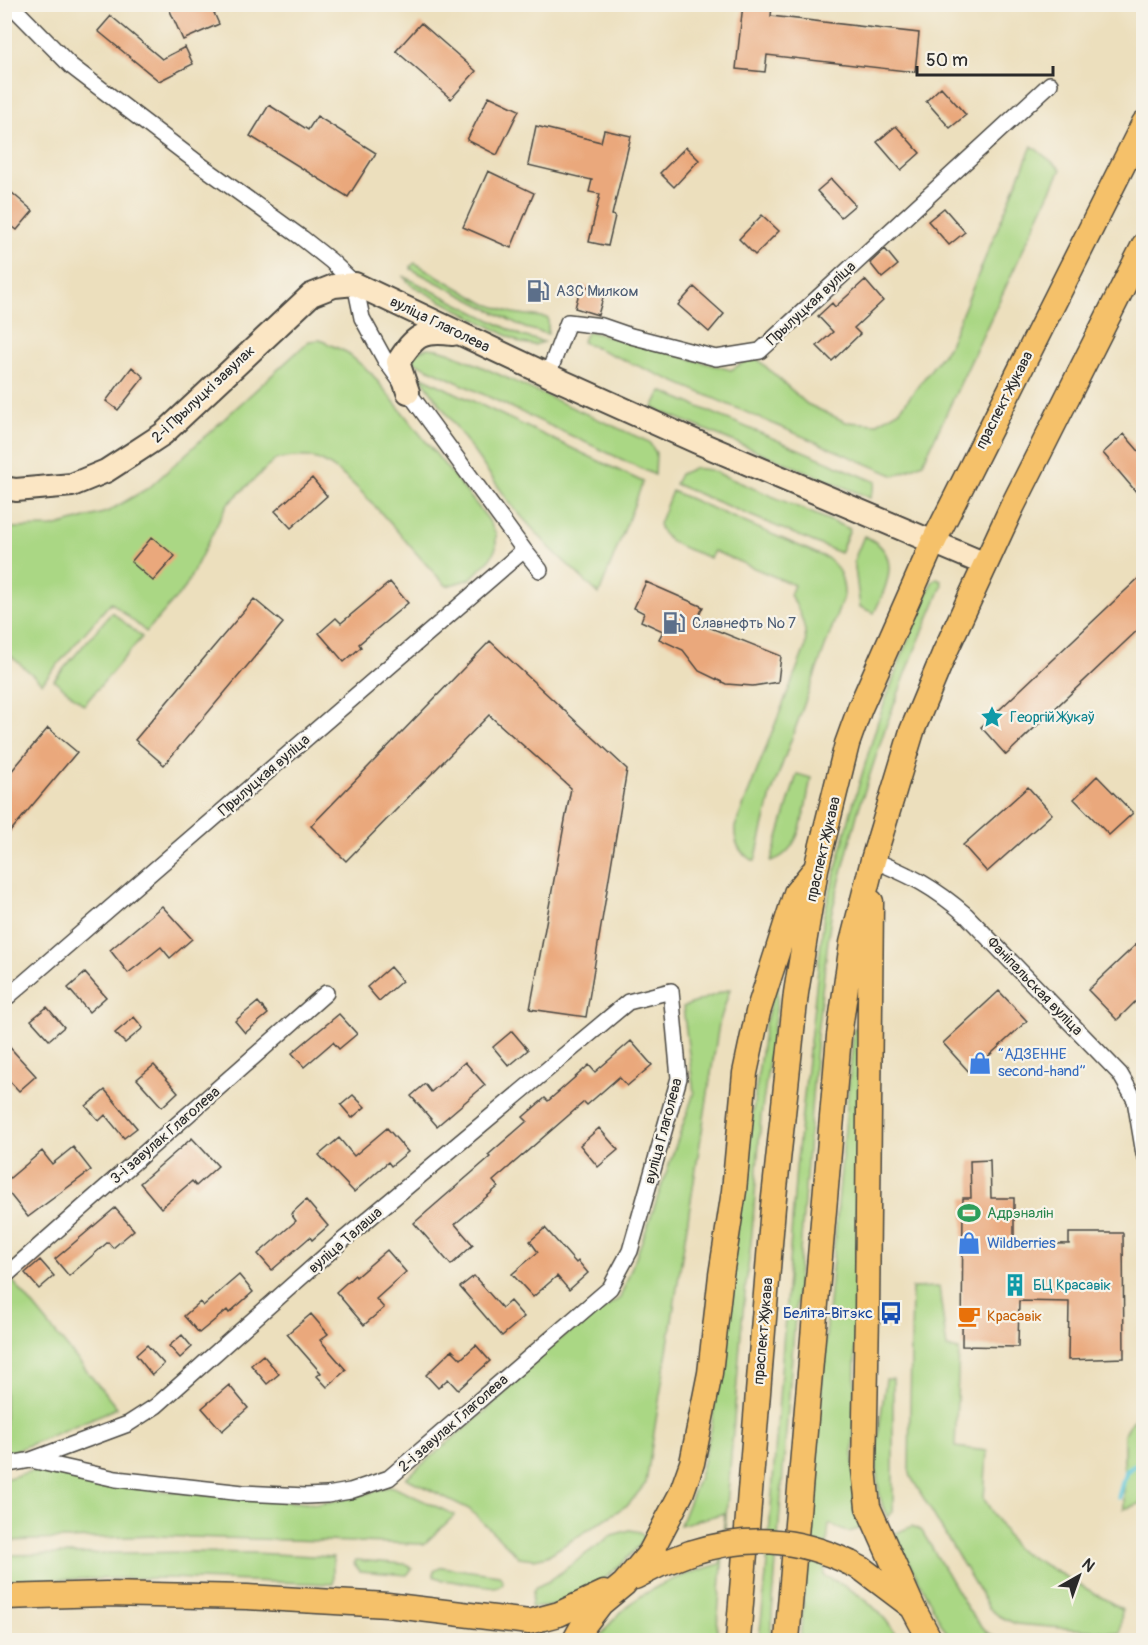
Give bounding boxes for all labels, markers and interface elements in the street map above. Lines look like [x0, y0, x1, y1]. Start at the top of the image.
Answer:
scale bar [917, 39, 1054, 77]
text: 50 m [926, 49, 968, 72]
street label: Прылуцкая вуліца [763, 257, 860, 350]
fuel station icon: АЗС Милком [525, 278, 551, 304]
place label: АЗС Милком [556, 282, 638, 301]
street label: вуліца Глаголева [387, 292, 493, 357]
street label: 2-і Прылуцкі завулак [148, 341, 259, 447]
street label: праспект Жукава [972, 348, 1037, 452]
fuel station icon: Славнефть № 7 [661, 610, 687, 636]
place label: Славнефть № 7 [692, 614, 796, 633]
place icon: Георгій Жукаў [979, 704, 1005, 730]
place label: Георгій Жукаў [1010, 708, 1095, 727]
street label: Прылуцкая вуліца [215, 730, 314, 820]
street label: праспект Жукава [802, 795, 845, 904]
street label: Фаніпальская вуліца [983, 933, 1087, 1040]
place label: “АДЗЕННЕ second-hand” [998, 1045, 1086, 1081]
shop icon: “АДЗЕННЕ second-hand” [967, 1050, 993, 1076]
street label: вуліца Глаголева [640, 1076, 687, 1186]
street label: 3-і завулак Глаголева [106, 1082, 224, 1188]
sports icon: Адрэналін [956, 1200, 982, 1226]
street label: вуліца Талаша [304, 1203, 386, 1278]
place label: Адрэналін [987, 1204, 1053, 1223]
shop icon: Wildberries [956, 1230, 982, 1256]
place label: Wildberries [987, 1234, 1056, 1253]
building icon: БЦ Красавік [1002, 1272, 1028, 1298]
place label: БЦ Красавік [1033, 1276, 1111, 1295]
street label: праспект Жукава [749, 1277, 778, 1385]
bus stop icon: Беліта-Вітэкс [878, 1300, 904, 1326]
cafe icon: Красавік [956, 1303, 982, 1329]
place label: Беліта-Вітэкс [783, 1304, 873, 1323]
place label: Красавік [987, 1307, 1042, 1326]
street label: 2-і завулак Глаголева [394, 1370, 512, 1476]
north arrow [1049, 1546, 1109, 1606]
text: N [1077, 1554, 1099, 1577]

